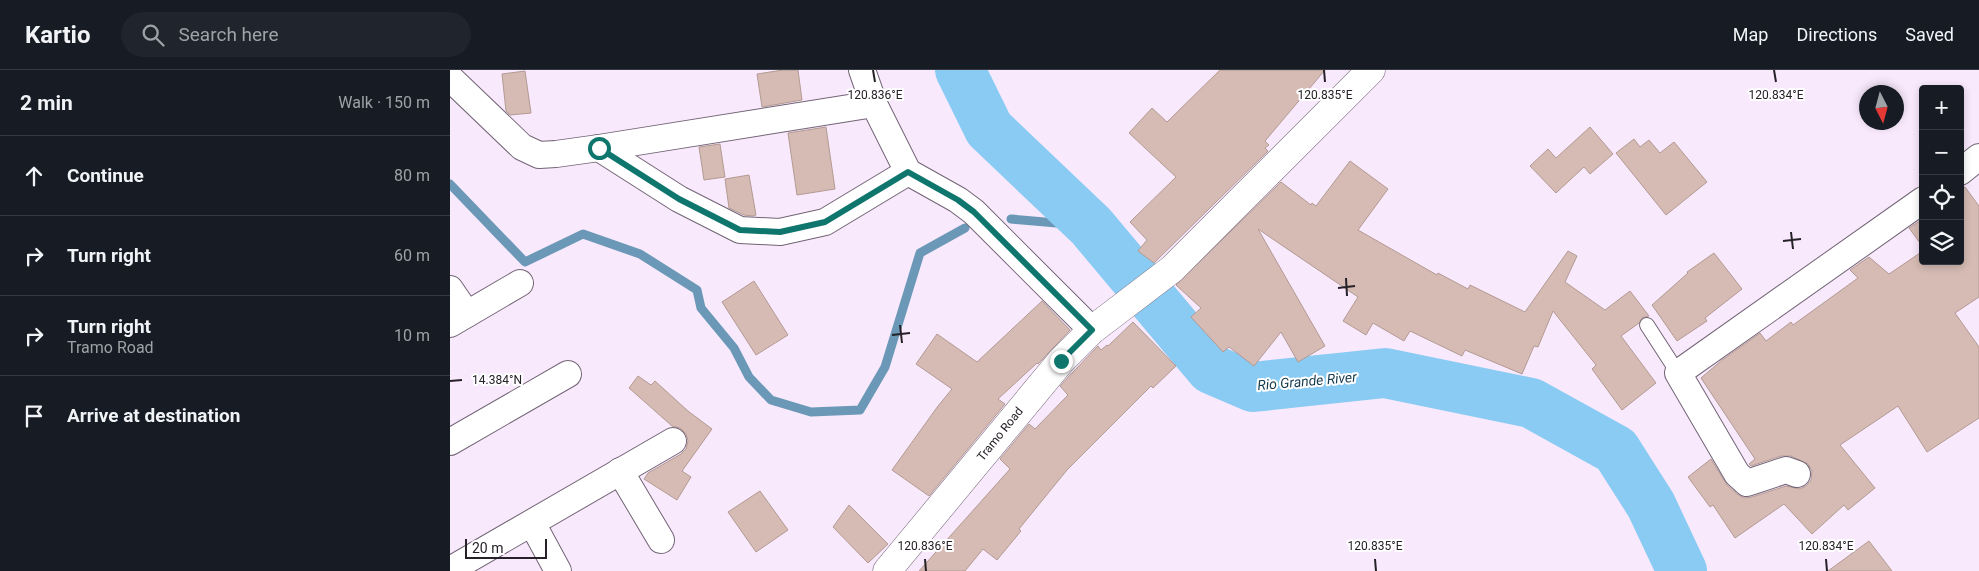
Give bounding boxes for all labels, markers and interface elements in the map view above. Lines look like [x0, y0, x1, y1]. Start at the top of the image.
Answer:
search box [121, 12, 471, 57]
text: Kartio [25, 21, 91, 49]
icon: search [139, 21, 167, 49]
text: Search here [179, 23, 278, 46]
text: Map [1733, 24, 1768, 45]
text: Directions [1796, 24, 1877, 45]
text: Saved [1905, 24, 1954, 45]
north arrow [1859, 85, 1904, 130]
map controls [1919, 85, 1964, 265]
button: + [1919, 85, 1964, 130]
text: 120.836°E [848, 88, 903, 102]
text: 120.835°E [1298, 88, 1353, 102]
text: 120.834°E [1749, 88, 1804, 102]
text: 2 min [20, 91, 73, 115]
text: Walk · 150 m [338, 93, 430, 112]
button: − [1919, 130, 1964, 175]
route start [588, 137, 611, 160]
icon: ahead [20, 162, 48, 190]
text: Continue [67, 164, 144, 187]
text: 80 m [394, 166, 430, 185]
button: locate [1919, 175, 1964, 220]
button: layers [1919, 220, 1964, 265]
icon: right [20, 242, 48, 270]
text: Turn right [67, 244, 151, 267]
text: 60 m [394, 246, 430, 265]
text: Turn right [67, 315, 151, 338]
icon: right [20, 322, 48, 350]
text: 10 m [394, 326, 430, 345]
text: Tramo Road [67, 338, 154, 357]
route end [1050, 350, 1073, 373]
water label: Rio Grande River [1257, 369, 1358, 393]
text: 14.384°N [472, 373, 522, 387]
icon: arrive [20, 402, 48, 430]
text: Arrive at destination [67, 404, 240, 427]
street label: Tramo Road [974, 404, 1026, 464]
scale bar [465, 536, 548, 559]
text: 120.836°E [898, 539, 953, 553]
text: 120.835°E [1348, 539, 1403, 553]
text: 120.834°E [1799, 539, 1854, 553]
text: 20 m [472, 540, 504, 556]

